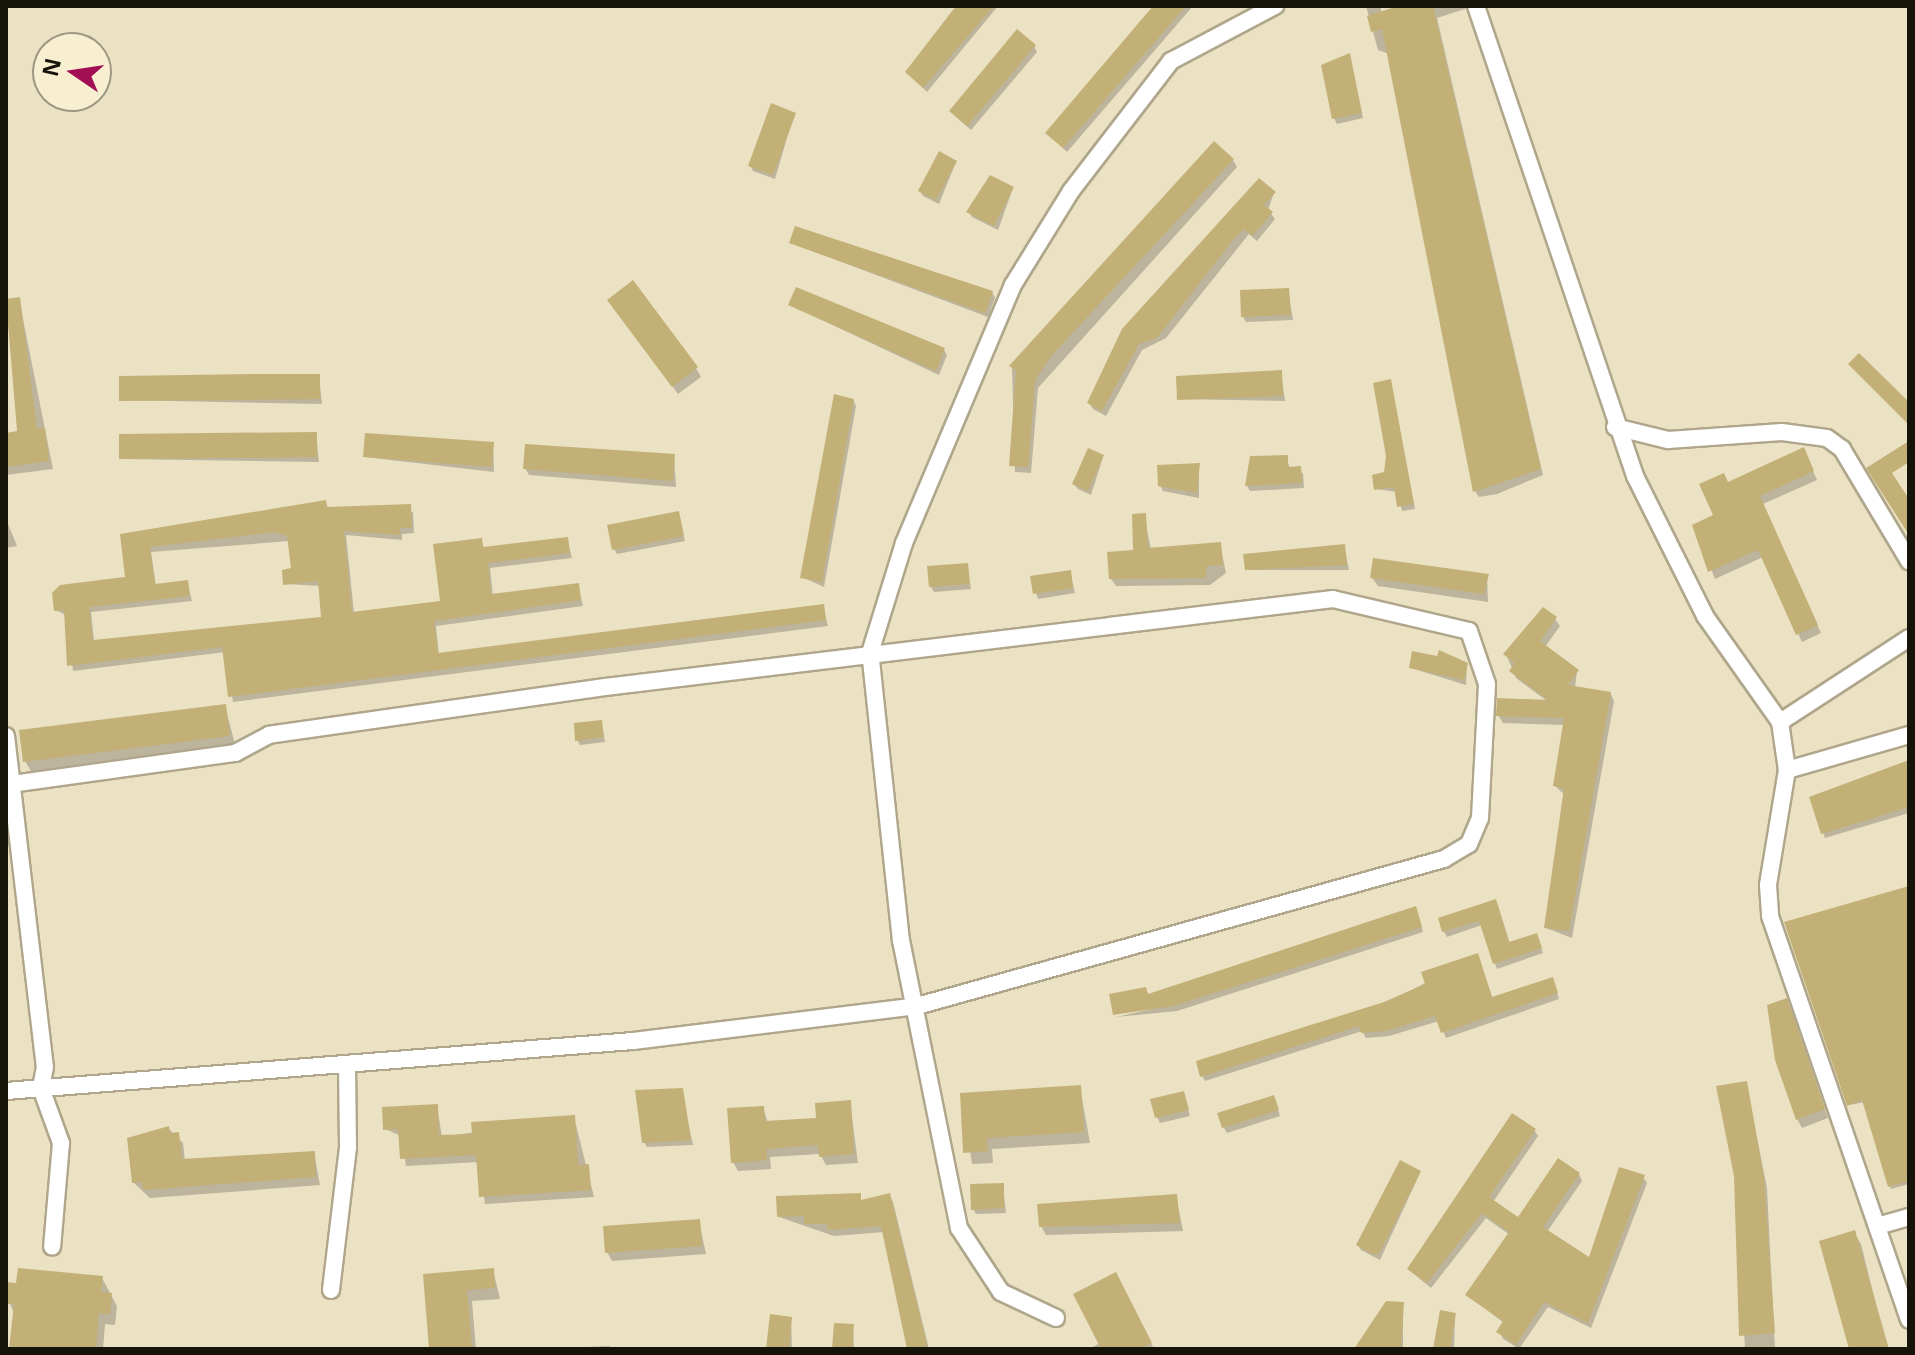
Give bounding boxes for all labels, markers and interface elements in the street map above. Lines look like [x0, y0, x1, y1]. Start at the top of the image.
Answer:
north arrow [32, 32, 112, 112]
text: N [34, 55, 67, 79]

